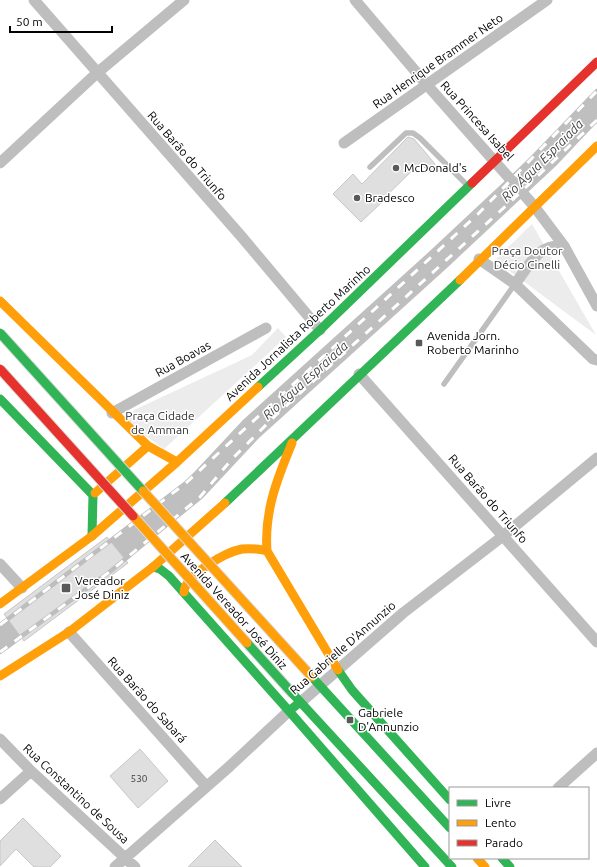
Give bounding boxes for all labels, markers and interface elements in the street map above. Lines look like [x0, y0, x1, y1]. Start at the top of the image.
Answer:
scale bar [10, 8, 112, 34]
street label: Rua Henrique Brammer Neto [370, 11, 505, 111]
text: 50 m [16, 15, 43, 28]
street label: Rua Princesa Isabel [438, 78, 516, 163]
street label: Rua Barão do Triunfo [145, 109, 229, 203]
water label: Rio Água Espraiada [498, 116, 586, 204]
place label: McDonald's [404, 161, 467, 174]
marker: McDonald's [391, 163, 401, 173]
place label: Bradesco [365, 191, 415, 204]
marker: Bradesco [352, 193, 362, 203]
park label: Praça Doutor Décio Cinelli [492, 244, 563, 271]
street label: Avenida Jornalista Roberto Marinho [223, 262, 373, 403]
place label: Avenida Jorn. Roberto Marinho [427, 329, 519, 356]
water label: Rio Água Espraiada [259, 337, 350, 422]
street label: Rua Boavas [153, 338, 213, 379]
marker: Avenida Jorn. Roberto Marinho [414, 338, 424, 348]
park label: Praça Cidade de Amman [125, 409, 195, 436]
street label: Rua Barão do Triunfo [446, 452, 530, 546]
street label: Avenida Vereador José Diniz [179, 550, 291, 672]
place label: Vereador José Diniz [75, 574, 130, 601]
marker: Vereador José Diniz [60, 582, 72, 594]
street label: Rua Gabrielle D'Annunzio [287, 598, 398, 697]
street label: Rua Barão do Sabará [106, 654, 189, 745]
place label: Gabriele D'Annunzio [358, 706, 419, 733]
marker: Gabriele D'Annunzio [345, 715, 355, 725]
street label: Rua Constantino de Sousa [21, 741, 132, 846]
house number: 530 [131, 773, 148, 784]
legend [449, 787, 589, 859]
text: Livre [485, 796, 511, 809]
text: Lento [485, 816, 516, 829]
text: Parado [485, 836, 523, 849]

